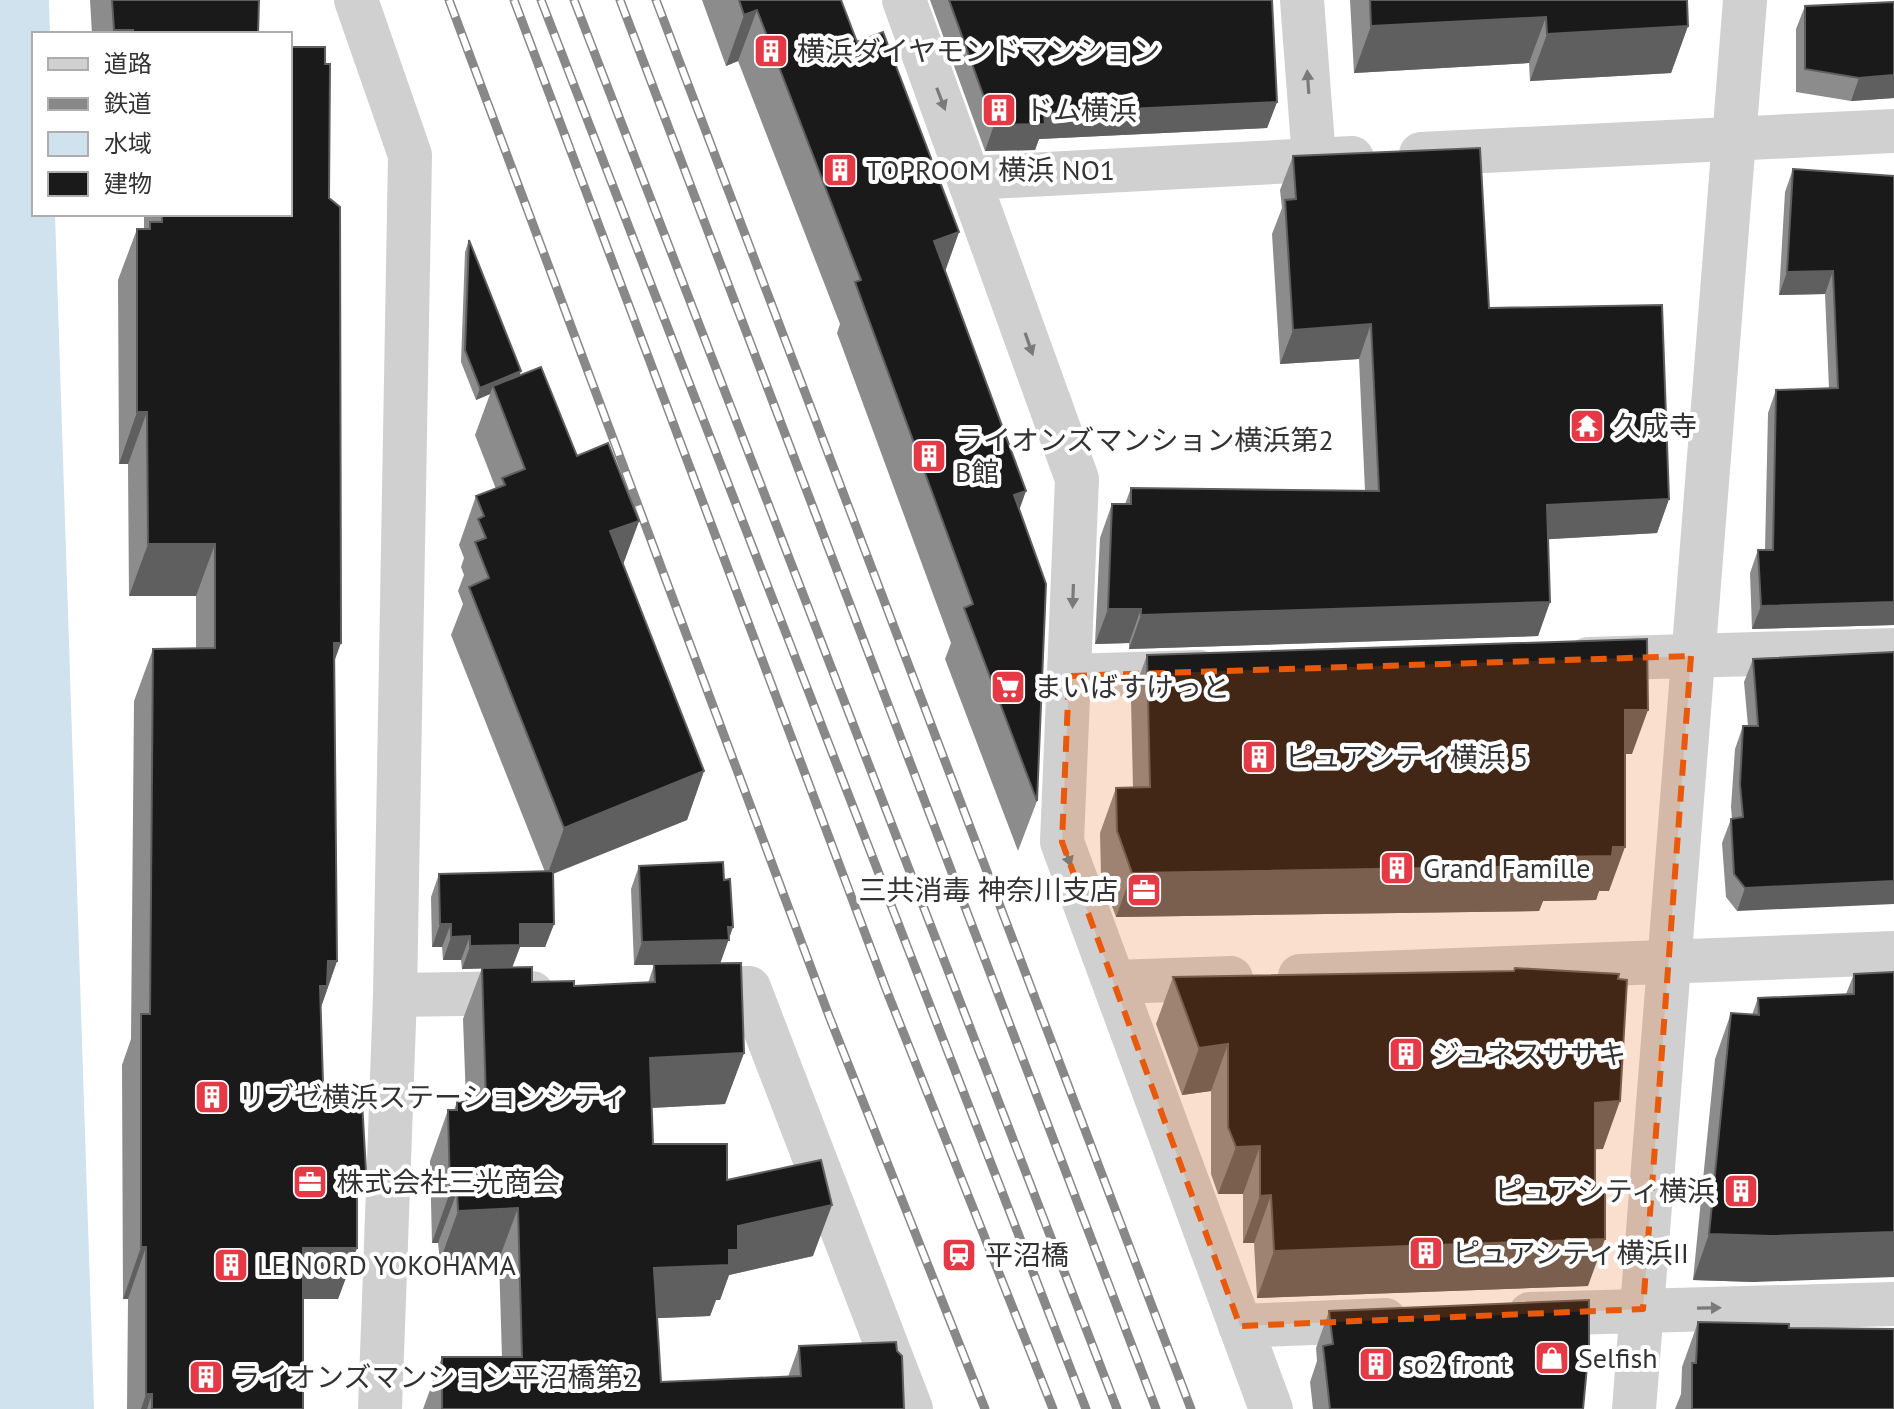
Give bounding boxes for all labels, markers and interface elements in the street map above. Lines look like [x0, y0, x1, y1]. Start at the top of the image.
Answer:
legend [32, 32, 292, 216]
building icon: 横浜ダイヤモンドマンション [752, 32, 790, 70]
place label: 横浜ダイヤモンドマンション [797, 32, 1160, 69]
text: 道路 [104, 48, 152, 79]
one-way arrow [1301, 69, 1314, 94]
one-way arrow [935, 87, 948, 111]
text: 鉄道 [104, 88, 152, 119]
building icon: ドム横浜 [980, 91, 1018, 129]
place label: ドム横浜 [1025, 91, 1137, 128]
text: 水域 [104, 128, 152, 159]
building icon: TOPROOM 横浜 NO1 [821, 151, 859, 189]
place label: TOPROOM 横浜 NO1 [866, 151, 1115, 188]
text: 建物 [104, 168, 152, 199]
one-way arrow [1024, 332, 1036, 356]
temple icon: 久成寺 [1568, 407, 1606, 445]
place label: 久成寺 [1613, 407, 1697, 444]
place label: ライオンズマンション横浜第2 B館 [955, 421, 1334, 490]
building icon: ライオンズマンション横浜第2 B館 [910, 437, 948, 475]
one-way arrow [1066, 584, 1079, 609]
supermarket icon: まいばすけっと [989, 668, 1027, 706]
place label: まいばすけっと [1034, 668, 1230, 705]
building icon: ピュアシティ横浜 5 [1240, 738, 1278, 776]
place label: ピュアシティ横浜 5 [1285, 738, 1528, 775]
one-way arrow [1061, 843, 1073, 867]
building icon: Grand Famille [1378, 849, 1416, 887]
place label: Grand Famille [1423, 849, 1591, 886]
place label: 三共消毒 神奈川支店 [859, 871, 1118, 908]
office icon: 三共消毒 神奈川支店 [1125, 871, 1163, 909]
building icon: ジュネスササキ [1387, 1035, 1425, 1073]
place label: ジュネスササキ [1432, 1035, 1626, 1072]
building icon: リブゼ横浜ステーションシティ [193, 1078, 231, 1116]
place label: リブゼ横浜ステーションシティ [238, 1078, 628, 1115]
office icon: 株式会社三光商会 [291, 1163, 329, 1201]
place label: 株式会社三光商会 [336, 1163, 560, 1200]
place label: ピュアシティ横浜 [1494, 1172, 1715, 1209]
building icon: ピュアシティ横浜 [1722, 1172, 1760, 1210]
building icon: ピュアシティ横浜II [1407, 1234, 1445, 1272]
place label: ピュアシティ横浜II [1452, 1234, 1689, 1271]
station icon: 平沼橋 [940, 1236, 978, 1274]
place label: 平沼橋 [985, 1236, 1069, 1273]
building icon: LE NORD YOKOHAMA [212, 1246, 250, 1284]
place label: LE NORD YOKOHAMA [257, 1246, 516, 1283]
one-way arrow [1697, 1302, 1722, 1314]
shop icon: Selfish [1533, 1339, 1571, 1377]
place label: Selfish [1578, 1339, 1658, 1376]
building icon: so2 front [1357, 1345, 1395, 1383]
place label: so2 front [1402, 1345, 1510, 1382]
building icon: ライオンズマンション平沼橋第2 [187, 1358, 225, 1396]
place label: ライオンズマンション平沼橋第2 [232, 1358, 639, 1395]

